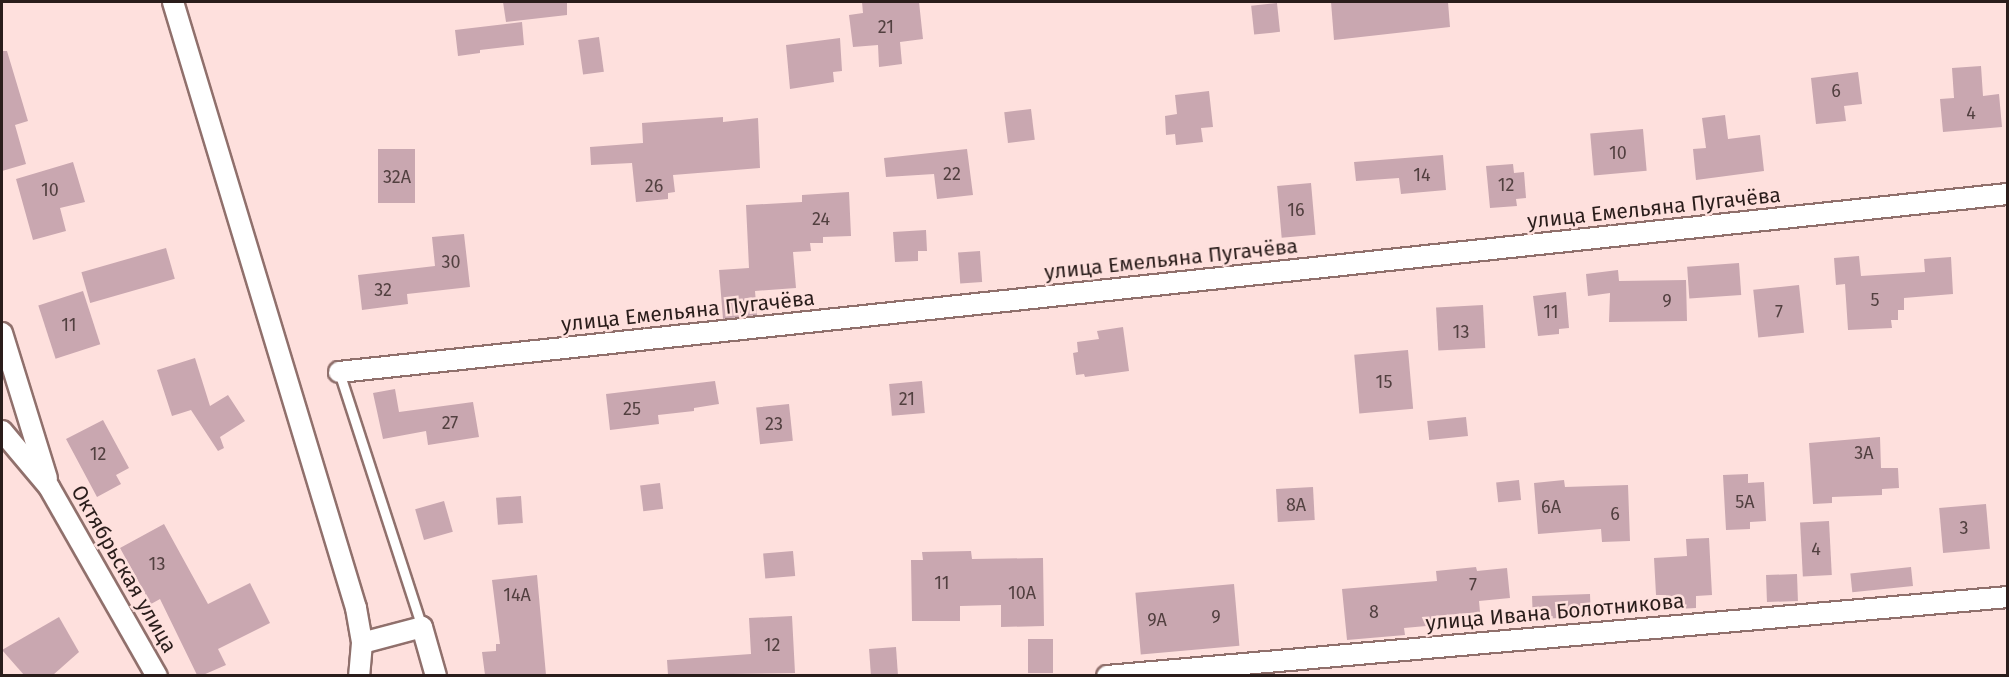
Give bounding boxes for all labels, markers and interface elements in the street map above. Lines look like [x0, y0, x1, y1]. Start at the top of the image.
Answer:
house number: 21 [878, 16, 894, 38]
house number: 6 [1831, 80, 1841, 102]
house number: 4 [1966, 102, 1976, 124]
house number: 10 [1609, 142, 1627, 164]
house number: 22 [943, 163, 961, 185]
house number: 14 [1413, 164, 1431, 186]
house number: 32А [383, 166, 411, 188]
house number: 12 [1498, 174, 1514, 196]
house number: 26 [645, 175, 663, 197]
house number: 10 [41, 179, 59, 201]
street label: улица Емельяна Пугачёва [1526, 182, 1782, 234]
house number: 16 [1287, 199, 1305, 221]
house number: 24 [812, 208, 830, 230]
street label: улица Емельяна Пугачёва [1043, 233, 1299, 285]
house number: 30 [441, 251, 461, 273]
house number: 32 [374, 279, 392, 301]
street label: улица Емельяна Пугачёва [560, 285, 816, 337]
house number: 5 [1870, 289, 1880, 311]
house number: 9 [1662, 290, 1672, 312]
house number: 11 [1543, 301, 1559, 323]
house number: 7 [1775, 301, 1783, 323]
house number: 11 [61, 314, 77, 336]
house number: 13 [1453, 321, 1469, 343]
house number: 15 [1376, 371, 1392, 393]
house number: 21 [899, 388, 915, 410]
house number: 25 [623, 398, 641, 420]
house number: 27 [442, 412, 458, 434]
house number: 23 [765, 413, 783, 435]
house number: 3А [1854, 442, 1874, 464]
house number: 12 [90, 443, 106, 465]
street label: Октябрьская улица [66, 481, 182, 657]
house number: 5А [1735, 491, 1755, 513]
house number: 8А [1286, 494, 1306, 516]
house number: 6А [1541, 496, 1561, 518]
house number: 6 [1610, 503, 1620, 525]
house number: 3 [1960, 517, 1968, 539]
house number: 4 [1811, 538, 1821, 560]
house number: 13 [149, 553, 165, 575]
house number: 11 [934, 572, 950, 594]
house number: 7 [1469, 574, 1477, 596]
house number: 10А [1008, 582, 1036, 604]
house number: 14А [503, 584, 531, 606]
street label: улица Ивана Болотникова [1425, 588, 1685, 636]
house number: 8 [1369, 601, 1379, 623]
house number: 9 [1211, 606, 1221, 628]
house number: 9А [1147, 609, 1167, 631]
house number: 12 [764, 634, 780, 656]

